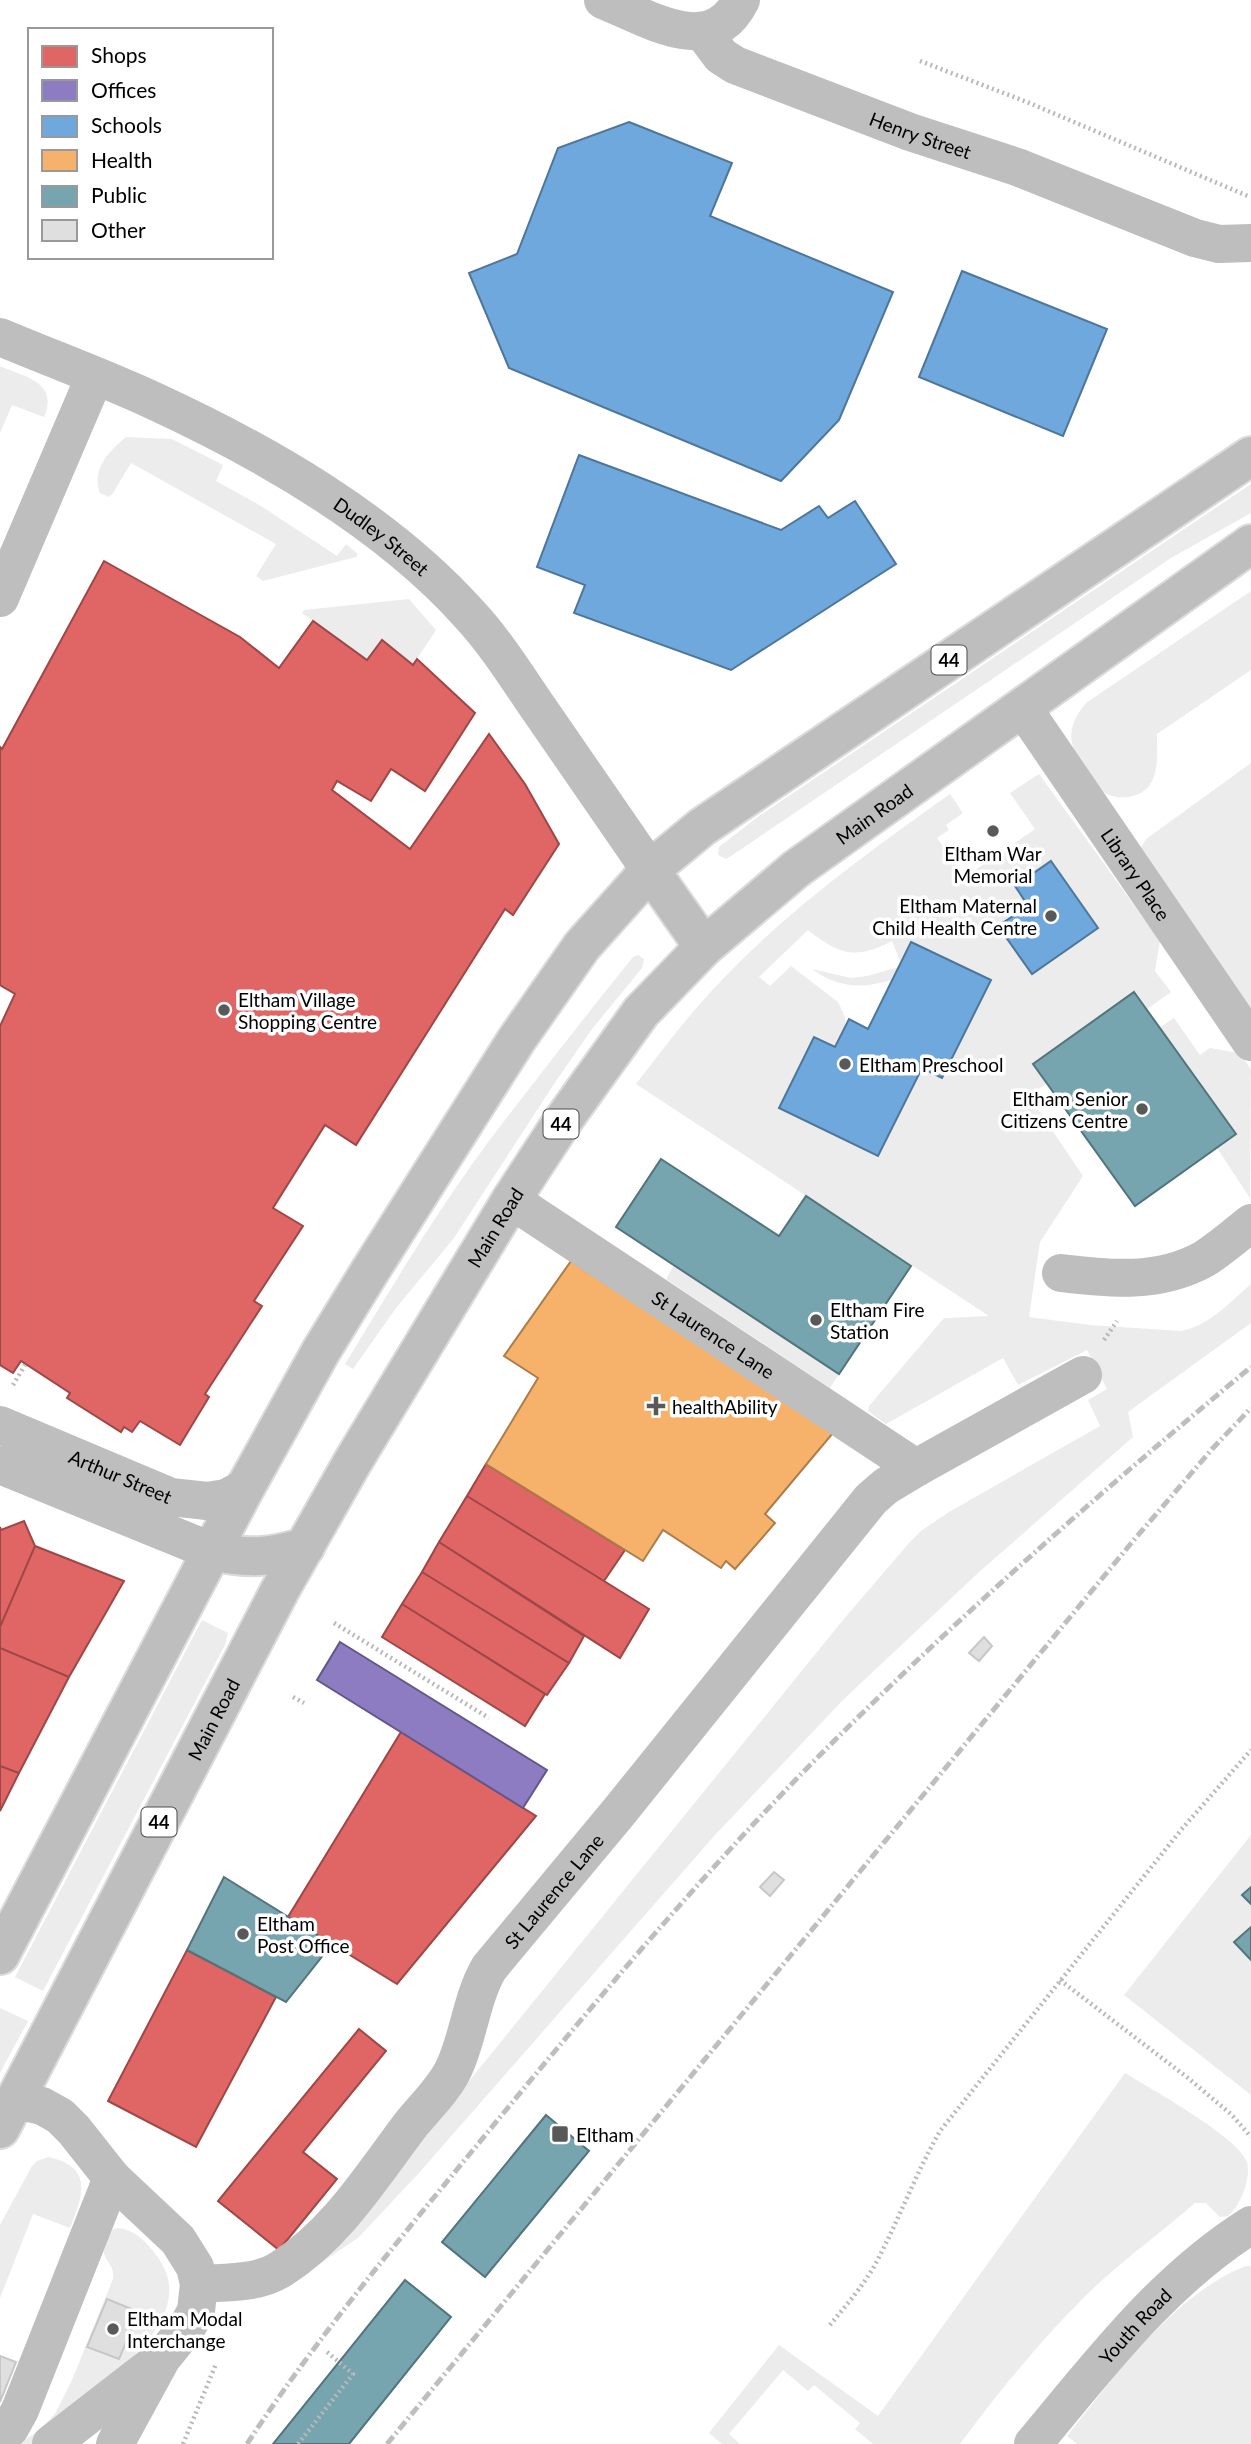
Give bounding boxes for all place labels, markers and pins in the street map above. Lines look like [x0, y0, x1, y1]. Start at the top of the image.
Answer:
marker: Eltham War Memorial [985, 823, 1001, 839]
place label: Eltham War Memorial [944, 842, 1042, 887]
place label: Eltham Maternal Child Health Centre [872, 894, 1037, 939]
marker: Eltham Maternal Child Health Centre [1043, 908, 1059, 924]
place label: Eltham Village Shopping Centre [238, 988, 377, 1033]
marker: Eltham Village Shopping Centre [216, 1002, 232, 1018]
place label: Eltham Preschool [859, 1053, 1003, 1076]
marker: Eltham Preschool [837, 1056, 853, 1072]
place label: Eltham Senior Citizens Centre [1001, 1087, 1128, 1132]
marker: Eltham Senior Citizens Centre [1134, 1101, 1150, 1117]
place label: Eltham Fire Station [830, 1298, 925, 1343]
marker: Eltham Fire Station [808, 1312, 824, 1328]
place label: healthAbility [672, 1395, 778, 1418]
marker: healthAbility [646, 1396, 666, 1416]
place label: Eltham Post Office [257, 1912, 350, 1957]
marker: Eltham Post Office [235, 1926, 251, 1942]
place label: Eltham [576, 2123, 634, 2146]
marker: Eltham [550, 2124, 570, 2144]
place label: Eltham Modal Interchange [127, 2307, 242, 2352]
marker: Eltham Modal Interchange [105, 2321, 121, 2337]

